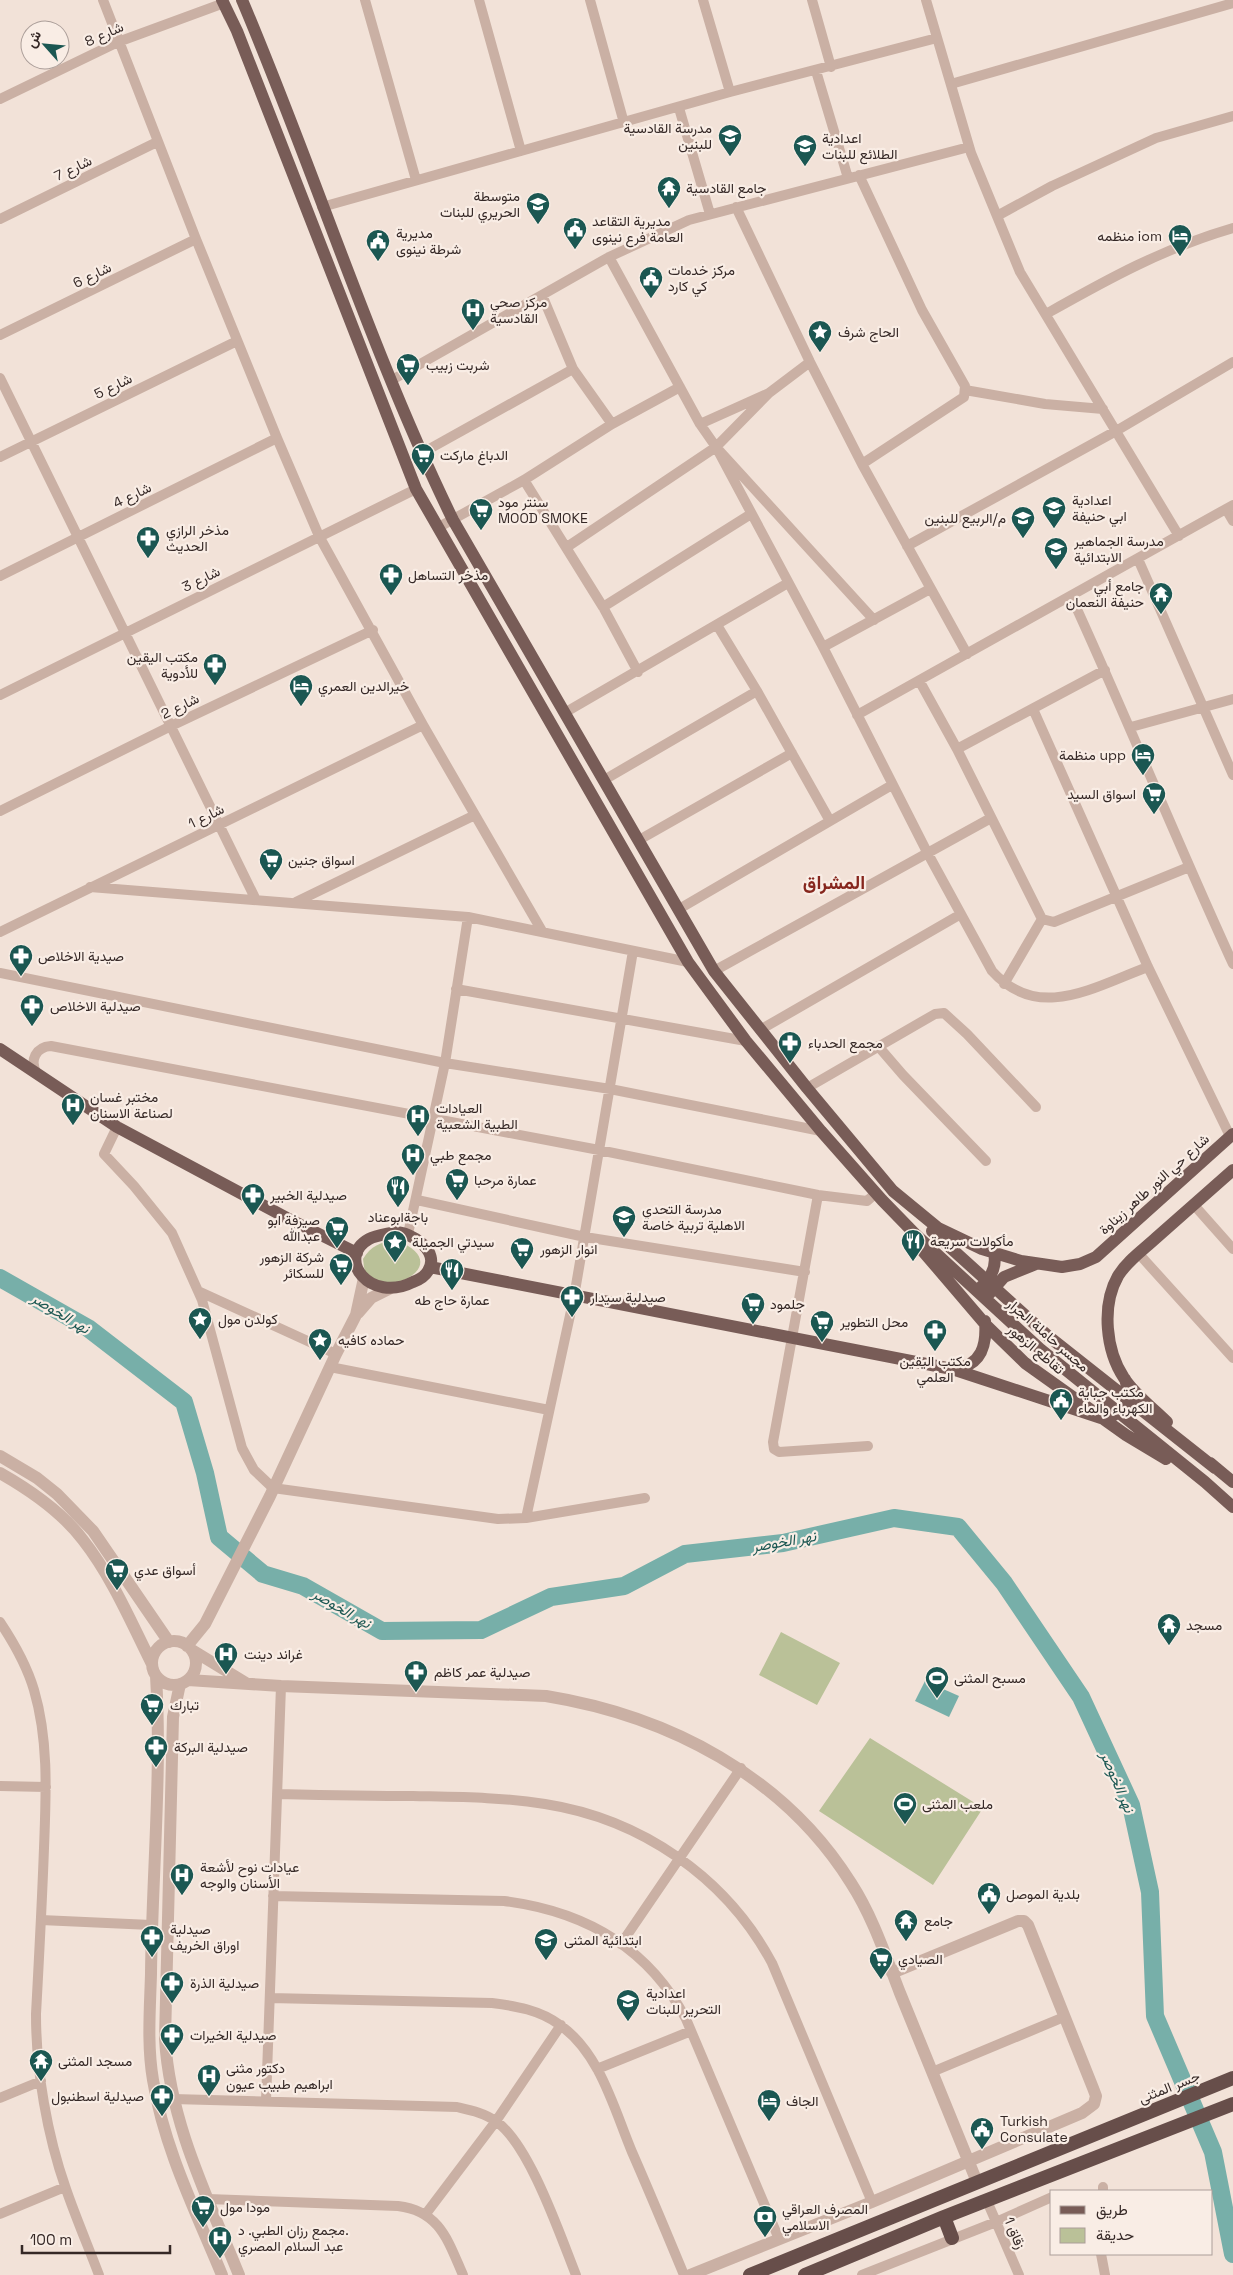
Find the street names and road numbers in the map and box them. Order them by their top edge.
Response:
street label: شارع 8 [82,18,127,52]
street label: شارع 7 [51,151,96,187]
street label: شارع 6 [70,258,115,294]
street label: شارع 5 [91,369,136,405]
street label: شارع 4 [110,478,155,514]
street label: شارع 3 [179,562,224,598]
street label: شارع 2 [158,689,203,725]
street label: شارع 1 [185,800,228,834]
street label: شارع حي النور طاهر زيناوة [1095,1130,1215,1241]
street label: مجسر حاملة الجرار [1002,1294,1093,1376]
street label: تقاطع الزهور [1002,1319,1068,1380]
street label: جسر المثنى [1136,2067,1202,2107]
street label: زقاق 1 [1000,2214,1030,2252]

